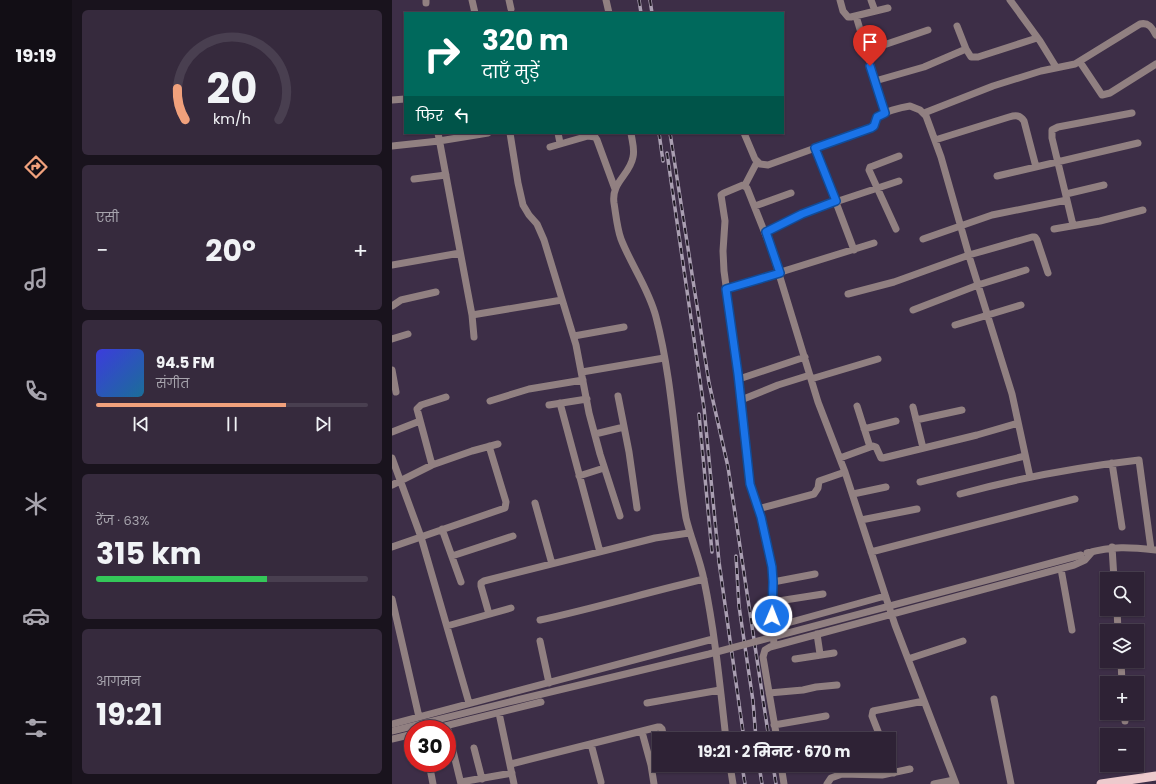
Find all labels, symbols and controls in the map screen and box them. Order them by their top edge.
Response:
text: 320 m [482,21,569,60]
pin [853,25,887,66]
icon: right [416,28,468,80]
icon: arrive [859,31,881,53]
text: 19:19 [16,43,56,68]
text: 20 [207,59,257,118]
text: दाएँ मुड़ें [482,59,539,84]
icon: left [451,104,473,126]
text: फिर [416,105,443,126]
text: km/h [213,109,251,129]
icon: directions [22,153,50,181]
text: एसी [96,208,119,227]
text: 20° [205,229,256,272]
text: − [96,235,108,266]
text: + [353,235,368,266]
icon: music [22,265,50,293]
text: 94.5 FM [156,352,215,373]
text: संगीत [156,374,189,393]
icon: phone [22,377,50,405]
icon: previous [130,413,152,435]
icon: pause [221,413,243,435]
icon: next [312,413,334,435]
icon: climate [22,490,50,518]
text: रेंज · 63% [96,511,149,530]
text: 315 km [96,532,202,575]
map controls [1100,572,1144,772]
button: search [1100,572,1144,616]
position arrow [751,595,793,637]
icon: car [22,602,50,630]
button: layers [1100,624,1144,668]
text: आगमन [96,672,141,691]
button: + [1100,676,1144,720]
text: 19:21 [96,693,163,736]
icon: filters [22,714,50,742]
speed limit sign: 30 [404,720,456,772]
button: − [1100,728,1144,772]
text: 19:21 · 2 मिनट · 670 m [698,741,850,762]

